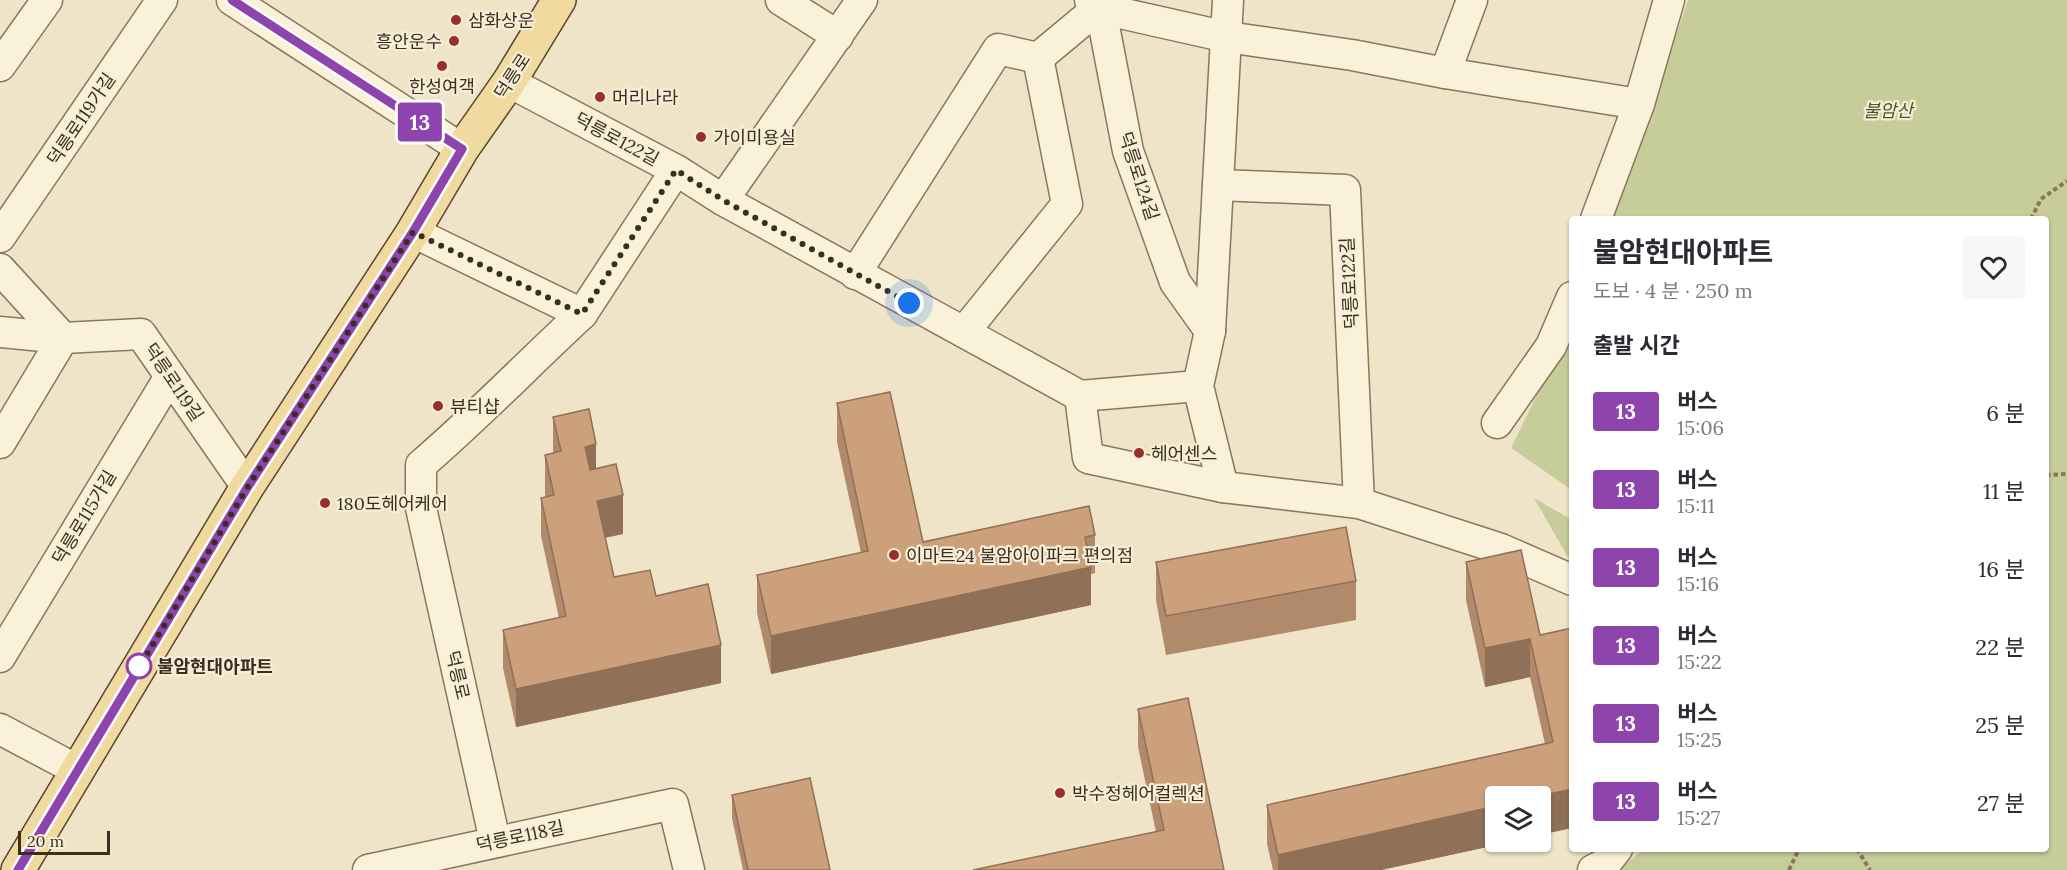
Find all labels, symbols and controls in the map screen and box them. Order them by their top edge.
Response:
place label: 삼화상운 [468,9,534,32]
marker: 삼화상운 [449,13,463,27]
place label: 흥안운수 [376,30,442,53]
marker: 흥안운수 [447,34,461,48]
street label: 덕릉로 [489,49,535,103]
marker: 한성여객 [435,59,449,73]
street label: 덕릉로119가길 [42,69,120,169]
place label: 한성여객 [409,75,475,98]
place label: 머리나라 [612,86,679,109]
marker: 머리나라 [593,90,607,104]
park label: 불암산 [1863,99,1915,122]
line badge: 13 [393,102,447,142]
street label: 덕릉로122길 [571,107,663,171]
text: 13 [410,109,430,136]
place label: 가이미용실 [713,126,796,149]
street label: 덕릉로124길 [1114,129,1164,223]
marker: 가이미용실 [694,130,708,144]
text: 불암현대아파트 [1593,234,1773,270]
street label: 덕릉로122길 [1335,236,1363,330]
button: heart [1962,236,2025,299]
text: 도보 · 4 분 · 250 m [1593,278,1753,303]
your location [894,288,924,318]
text: 출발 시간 [1593,331,1680,359]
street label: 덕릉로119길 [139,338,209,426]
text: 버스 [1677,387,1717,415]
place label: 뷰티샵 [450,395,500,418]
text: 13 [1616,398,1636,425]
marker: 뷰티샵 [431,399,445,413]
text: 6 분 [1986,399,2025,427]
text: 15:06 [1677,415,1724,440]
place label: 헤어센스 [1151,442,1217,465]
marker: 헤어센스 [1132,446,1146,460]
text: 버스 [1677,465,1717,493]
street label: 덕릉로115가길 [47,466,121,568]
text: 13 [1616,476,1636,503]
text: 11 분 [1983,477,2025,505]
place label: 180도헤어케어 [337,492,448,515]
text: 15:11 [1677,493,1715,518]
marker: 180도헤어케어 [318,496,332,510]
text: 버스 [1677,543,1717,571]
place label: 이마트24 불암아이파크 편의점 [906,544,1133,567]
marker: 이마트24 불암아이파크 편의점 [887,548,901,562]
text: 13 [1616,554,1636,581]
text: 16 분 [1978,555,2025,583]
text: 15:16 [1677,571,1719,596]
text: 버스 [1677,621,1717,649]
text: 13 [1616,632,1636,659]
text: 22 분 [1975,633,2025,661]
street label: 덕릉로 [441,648,475,702]
text: 15:22 [1677,649,1722,674]
marker: 불암현대아파트 [126,653,152,679]
place label: 불암현대아파트 [157,655,273,678]
text: 버스 [1677,699,1717,727]
text: 13 [1616,710,1636,737]
text: 25 분 [1975,711,2025,739]
text: 15:25 [1677,727,1722,752]
text: 버스 [1677,777,1717,805]
place label: 박수정헤어컬렉션 [1072,782,1204,805]
marker: 박수정헤어컬렉션 [1053,786,1067,800]
map controls [1485,786,1551,852]
button: layers [1485,786,1551,852]
text: 13 [1616,788,1636,815]
text: 27 분 [1977,789,2025,817]
text: 15:27 [1677,805,1720,830]
street label: 덕릉로118길 [474,815,566,857]
scale bar [18,828,110,856]
text: 20 m [27,831,64,851]

